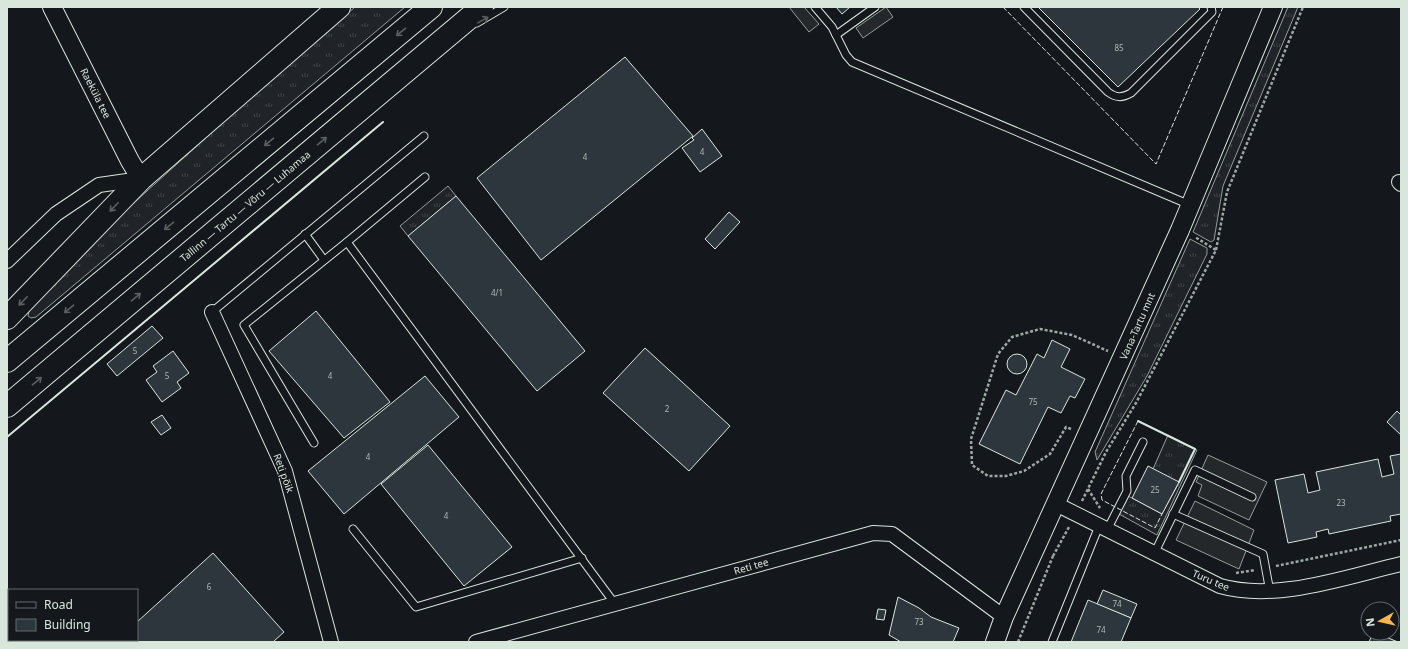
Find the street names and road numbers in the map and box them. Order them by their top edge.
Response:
street label: Raeküla tee [77,65,115,121]
street label: Tallinn — Tartu — Võru — Luhamaa [177,147,313,265]
street label: Vana-Tartu mnt [1116,290,1158,362]
street label: Reti põik [270,451,298,495]
street label: Reti tee [732,554,770,578]
street label: Turu tee [1190,566,1232,594]

